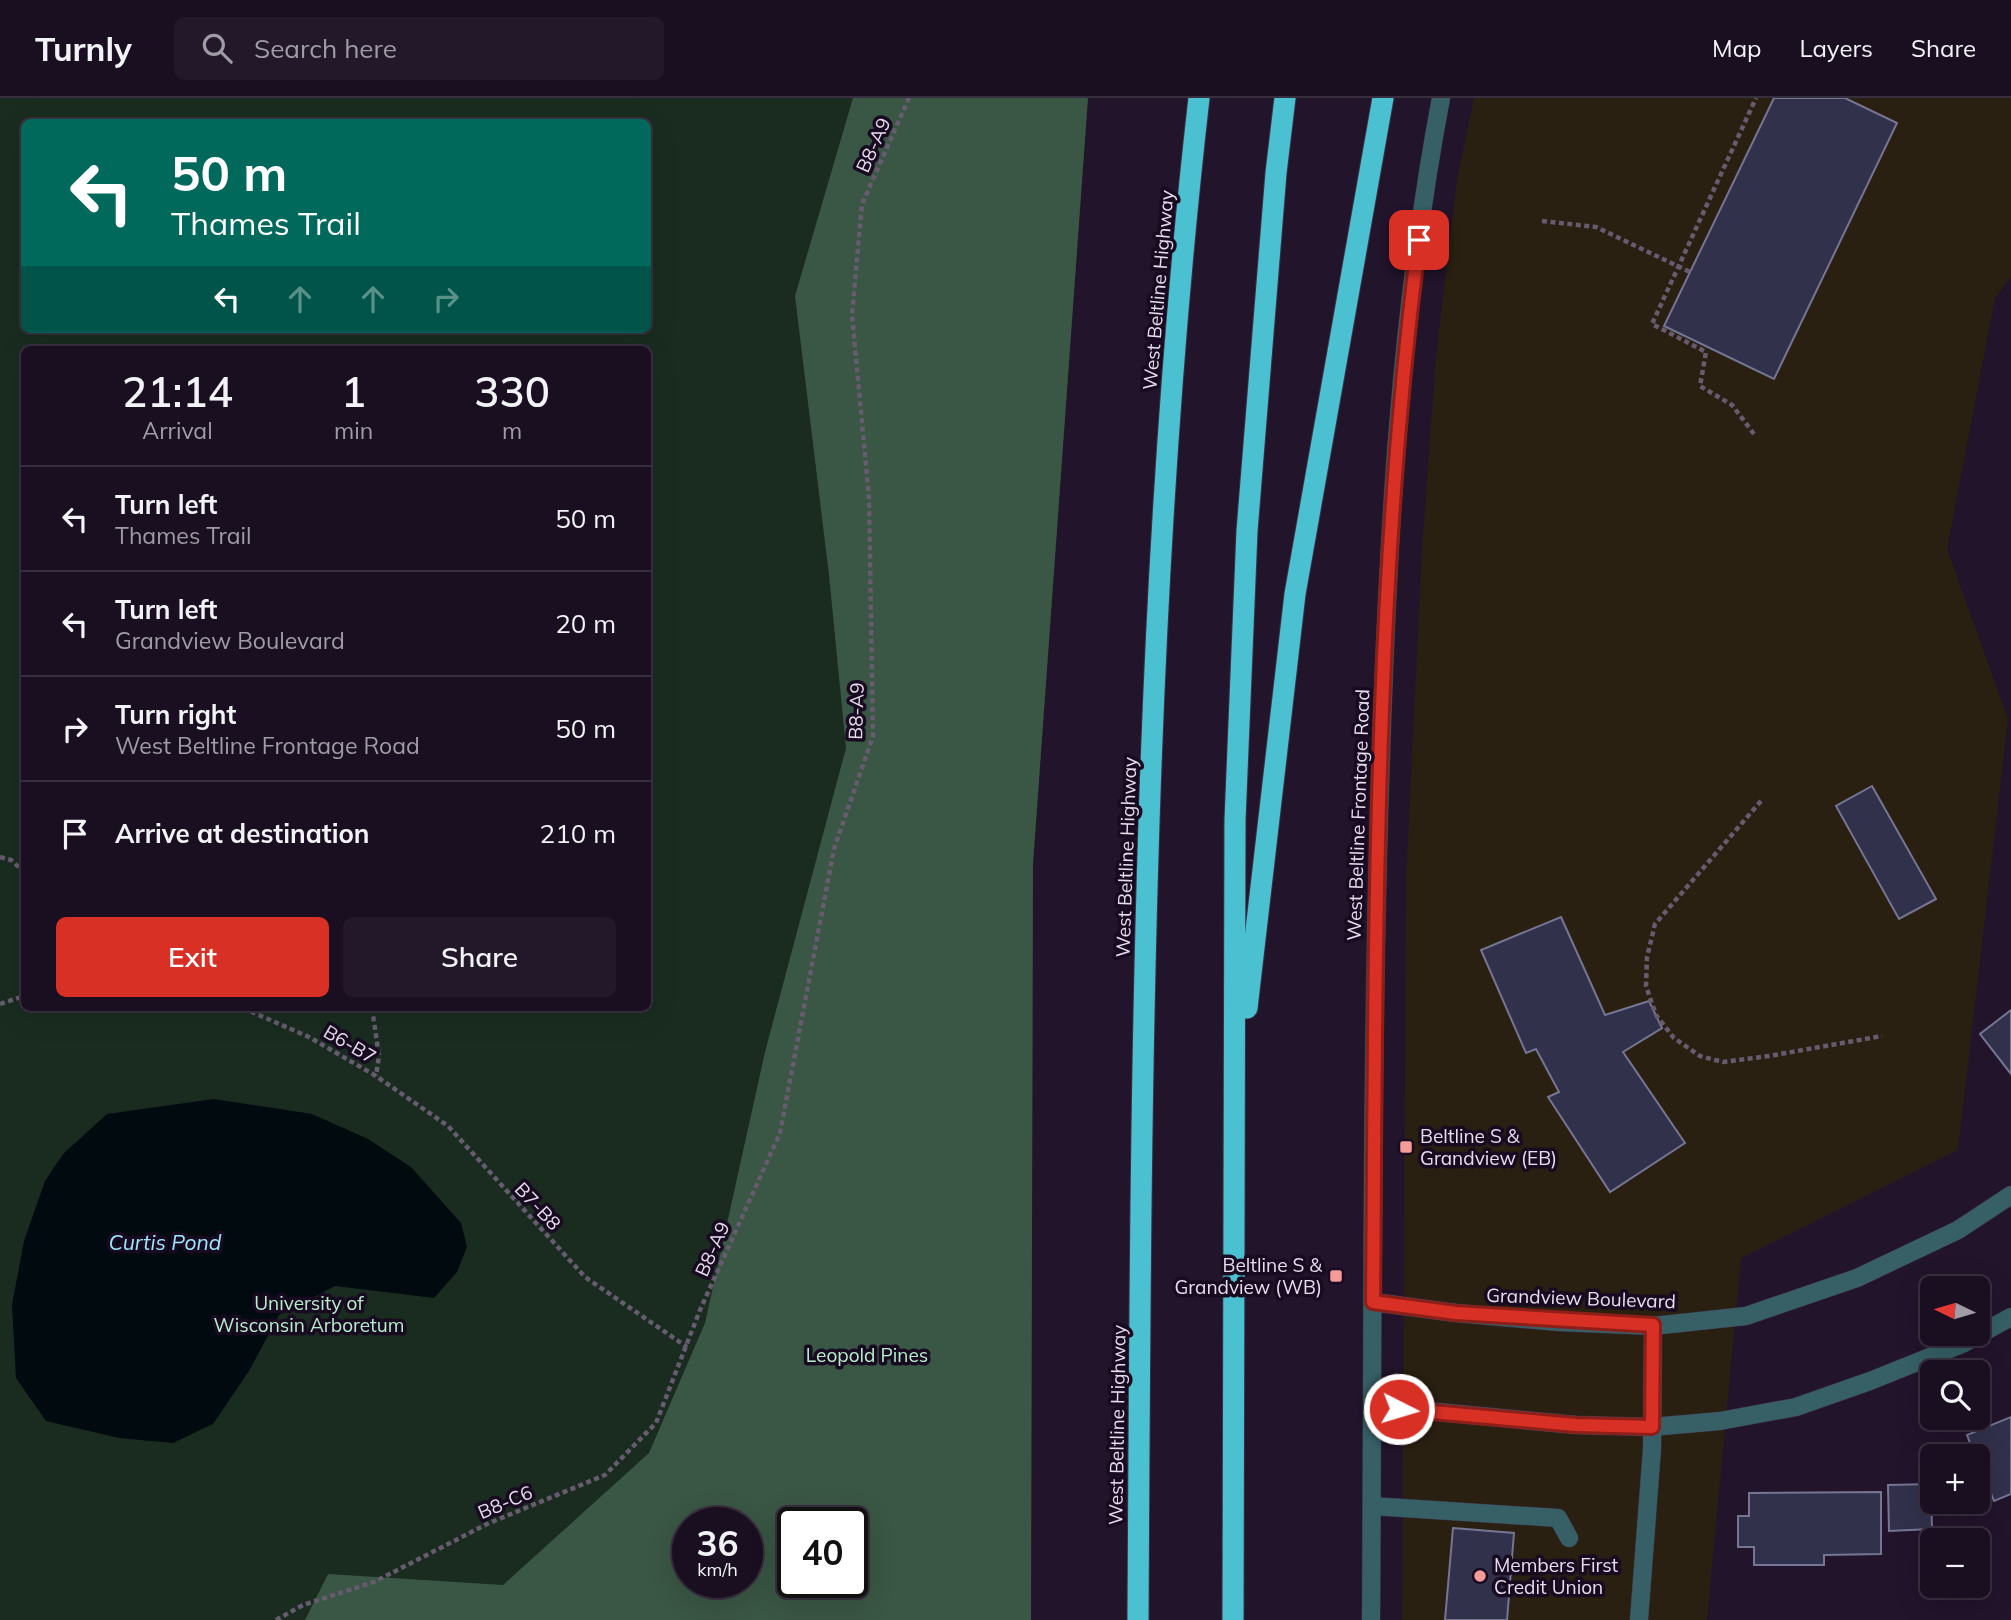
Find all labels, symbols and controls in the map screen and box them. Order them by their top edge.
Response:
search box [174,17,664,80]
text: Turnly [35,28,132,69]
icon: search [198,29,236,67]
text: Search here [254,32,397,65]
text: Map [1712,33,1761,63]
text: Layers [1799,33,1873,63]
text: Share [1911,33,1976,63]
street label: B8-A9 [850,114,896,176]
text: 50 m [171,142,287,203]
icon: left [56,147,147,238]
street label: West Beltline Highway [1137,189,1179,391]
text: Thames Trail [171,203,361,243]
pin [1389,210,1449,270]
icon: arrive [1400,221,1438,259]
icon: left [208,280,246,318]
icon: ahead [281,280,319,318]
icon: ahead [354,280,392,318]
icon: right [427,280,465,318]
text: 21:14 [122,365,233,418]
text: 1 [341,365,366,418]
text: 330 [474,365,550,418]
text: Arrival [142,416,213,445]
text: min [334,416,373,445]
text: m [502,416,522,445]
text: Turn left [115,488,217,521]
icon: left [56,500,94,538]
text: 50 m [555,502,616,535]
text: Thames Trail [115,521,251,550]
text: Turn left [115,593,217,626]
icon: left [56,605,94,643]
text: 20 m [555,607,616,640]
text: Grandview Boulevard [115,626,345,655]
street label: B8-A9 [843,682,869,740]
street label: West Beltline Frontage Road [1342,689,1374,941]
text: Turn right [115,698,236,731]
icon: right [56,710,94,748]
text: 50 m [555,712,616,745]
text: West Beltline Frontage Road [115,731,420,760]
street label: West Beltline Highway [1111,756,1141,958]
icon: arrive [56,815,94,853]
text: Arrive at destination [115,817,370,850]
text: 210 m [540,817,616,850]
button: Exit [56,917,329,997]
button: Share [343,917,616,997]
street label: B6-B7 [319,1019,381,1069]
place label: Beltline S & Grandview (EB) [1420,1124,1557,1170]
marker: Beltline S & Grandview (EB) [1398,1139,1414,1155]
street label: B7-B8 [510,1177,566,1235]
street label: B8-A9 [689,1218,735,1280]
water label: Curtis Pond [109,1229,222,1255]
place label: Beltline S & Grandview (WB) [1174,1253,1323,1299]
marker: Beltline S & Grandview (WB) [1328,1268,1344,1284]
north arrow [1920,1276,1990,1346]
map controls [1920,1276,1990,1598]
street label: Grandview Boulevard [1486,1283,1676,1313]
park label: University of Wisconsin Arboretum [214,1291,404,1337]
street label: West Beltline Highway [1103,1325,1131,1525]
park label: Leopold Pines [806,1343,928,1367]
button: search [1920,1360,1990,1430]
position arrow [1362,1372,1436,1446]
button: + [1920,1444,1990,1514]
street label: B8-C6 [474,1480,536,1524]
speed limit sign: 40 [777,1507,868,1598]
text: 36 [696,1521,739,1565]
button: − [1920,1528,1990,1598]
place label: Members First Credit Union [1494,1553,1619,1599]
text: km/h [697,1558,738,1581]
marker: Members First Credit Union [1472,1568,1488,1584]

